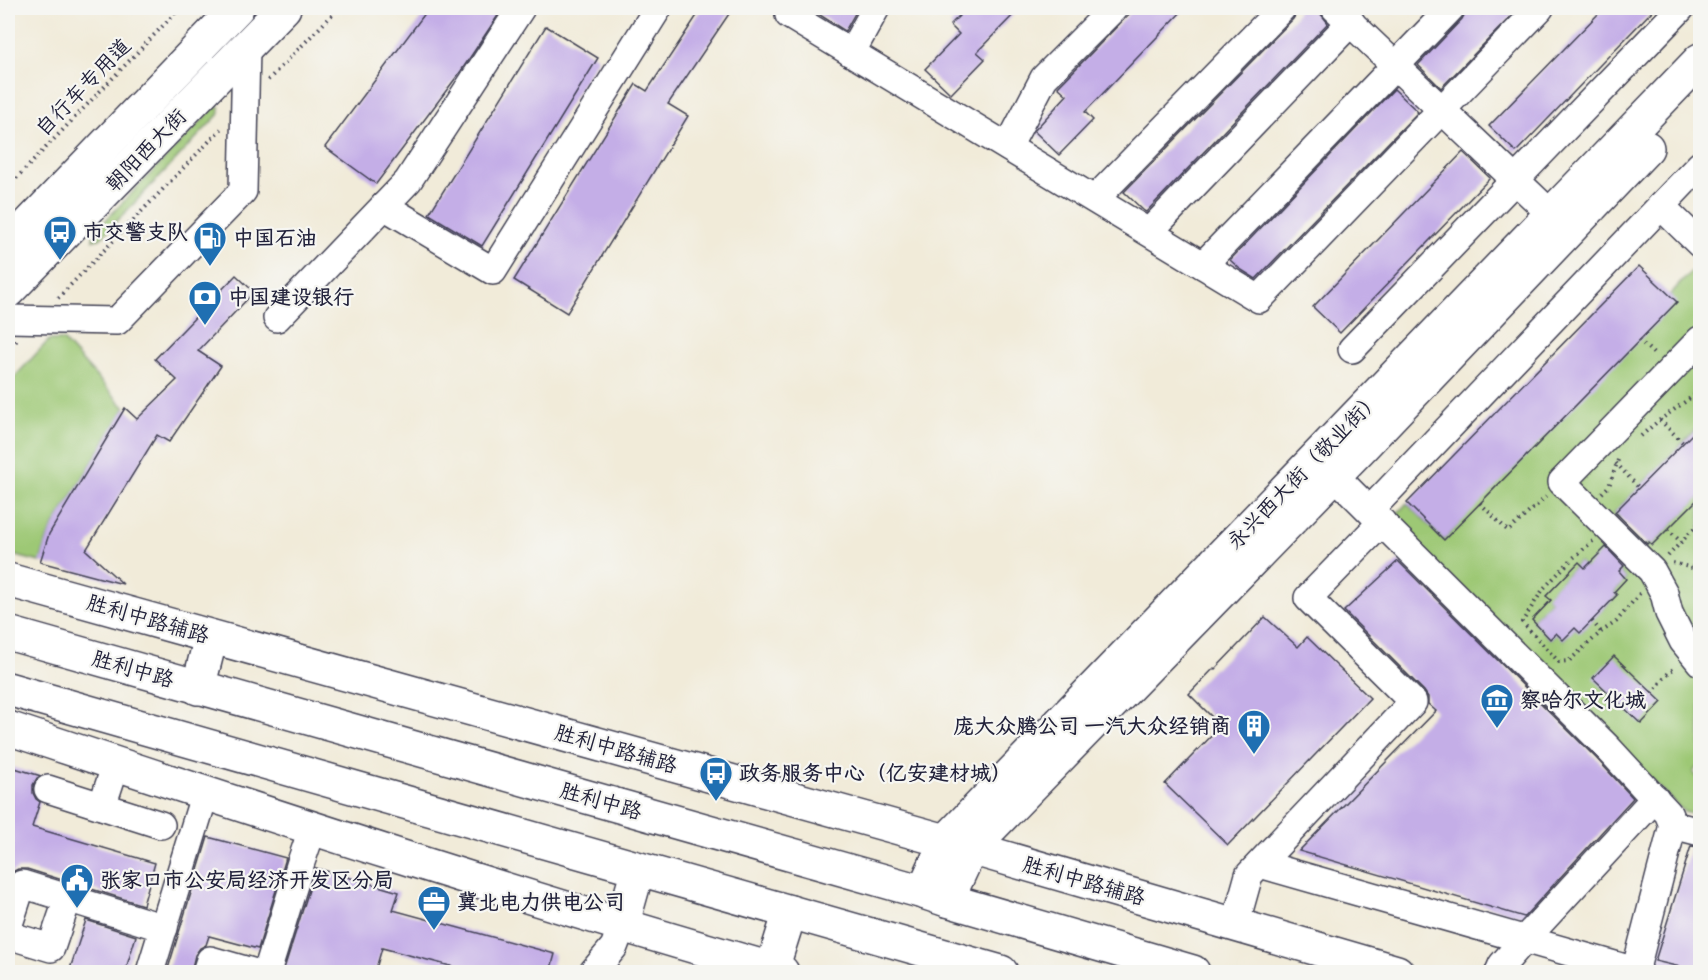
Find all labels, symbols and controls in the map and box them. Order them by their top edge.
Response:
street label: 自行车专用道 [30,33,135,141]
street label: 朝阳西大街 [100,103,191,196]
bus stop icon: 市交警支队 [42,214,78,261]
place label: 市交警支队 [83,219,188,244]
fuel station icon: 中国石油 [192,220,228,267]
place label: 中国石油 [233,225,317,250]
bank icon: 中国建设银行 [187,279,223,326]
place label: 中国建设银行 [228,284,354,309]
street label: 永兴西大街（敬业街） [1222,385,1386,554]
street label: 胜利中路辅路 [84,589,212,648]
street label: 胜利中路 [89,645,177,692]
museum icon: 察哈尔文化城 [1479,682,1515,729]
place label: 察哈尔文化城 [1520,687,1646,712]
building icon: 庞大众腾公司 一汽大众经销商 [1236,708,1272,755]
place label: 庞大众腾公司 一汽大众经销商 [953,713,1231,738]
street label: 胜利中路辅路 [552,719,680,778]
bus stop icon: 政务服务中心（亿安建材城） [698,755,734,802]
place label: 政务服务中心（亿安建材城） [739,760,1012,785]
street label: 胜利中路 [557,777,645,824]
street label: 胜利中路辅路 [1020,851,1148,910]
public building icon: 张家口市公安局经济开发区分局 [59,862,95,909]
place label: 张家口市公安局经济开发区分局 [100,867,394,892]
office icon: 冀北电力供电公司 [416,884,452,931]
place label: 冀北电力供电公司 [457,889,625,914]

